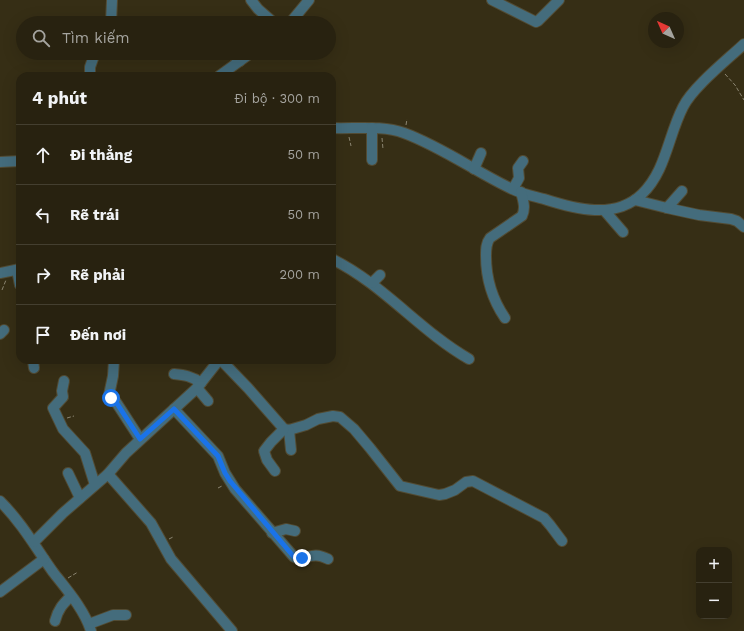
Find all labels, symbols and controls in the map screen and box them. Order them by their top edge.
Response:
north arrow [648,12,684,48]
search box [16,16,336,60]
icon: search [30,27,52,49]
text: Tìm kiếm [62,29,130,47]
text: 4 phút [32,88,87,108]
text: Đi bộ · 300 m [234,91,320,106]
icon: ahead [32,144,54,166]
text: Đi thẳng [70,146,132,164]
text: 50 m [288,147,320,162]
icon: left [32,204,54,226]
text: Rẽ trái [70,206,119,224]
text: 50 m [288,207,320,222]
icon: right [32,264,54,286]
text: Rẽ phải [70,266,125,284]
text: 200 m [279,267,320,282]
icon: arrive [32,324,54,346]
text: Đến nơi [70,326,126,344]
route start [102,389,120,407]
map controls [696,547,732,619]
button: + [696,547,732,583]
route end [293,549,311,567]
button: − [696,583,732,619]

